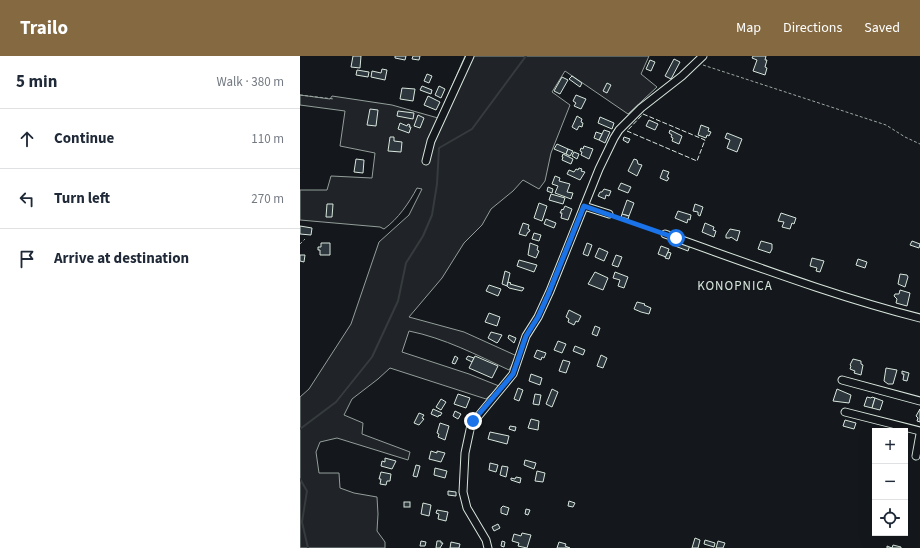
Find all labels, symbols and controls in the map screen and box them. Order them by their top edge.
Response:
text: Trailo [20,15,68,42]
text: Map [736,18,761,38]
text: Directions [783,18,842,38]
text: Saved [864,18,900,38]
text: 5 min [16,70,57,94]
text: Walk · 380 m [216,73,284,91]
icon: ahead [16,128,38,150]
text: Continue [54,128,114,149]
text: 110 m [251,130,284,148]
icon: left [16,188,38,210]
text: Turn left [54,188,110,209]
text: 270 m [251,190,284,208]
route start [667,229,685,247]
icon: arrive [16,248,38,270]
text: Arrive at destination [54,248,189,269]
district label: KONOPNICA [697,277,773,295]
route end [464,412,482,430]
map controls [872,428,908,536]
button: + [872,428,908,464]
button: − [872,464,908,500]
button: locate [872,500,908,536]

